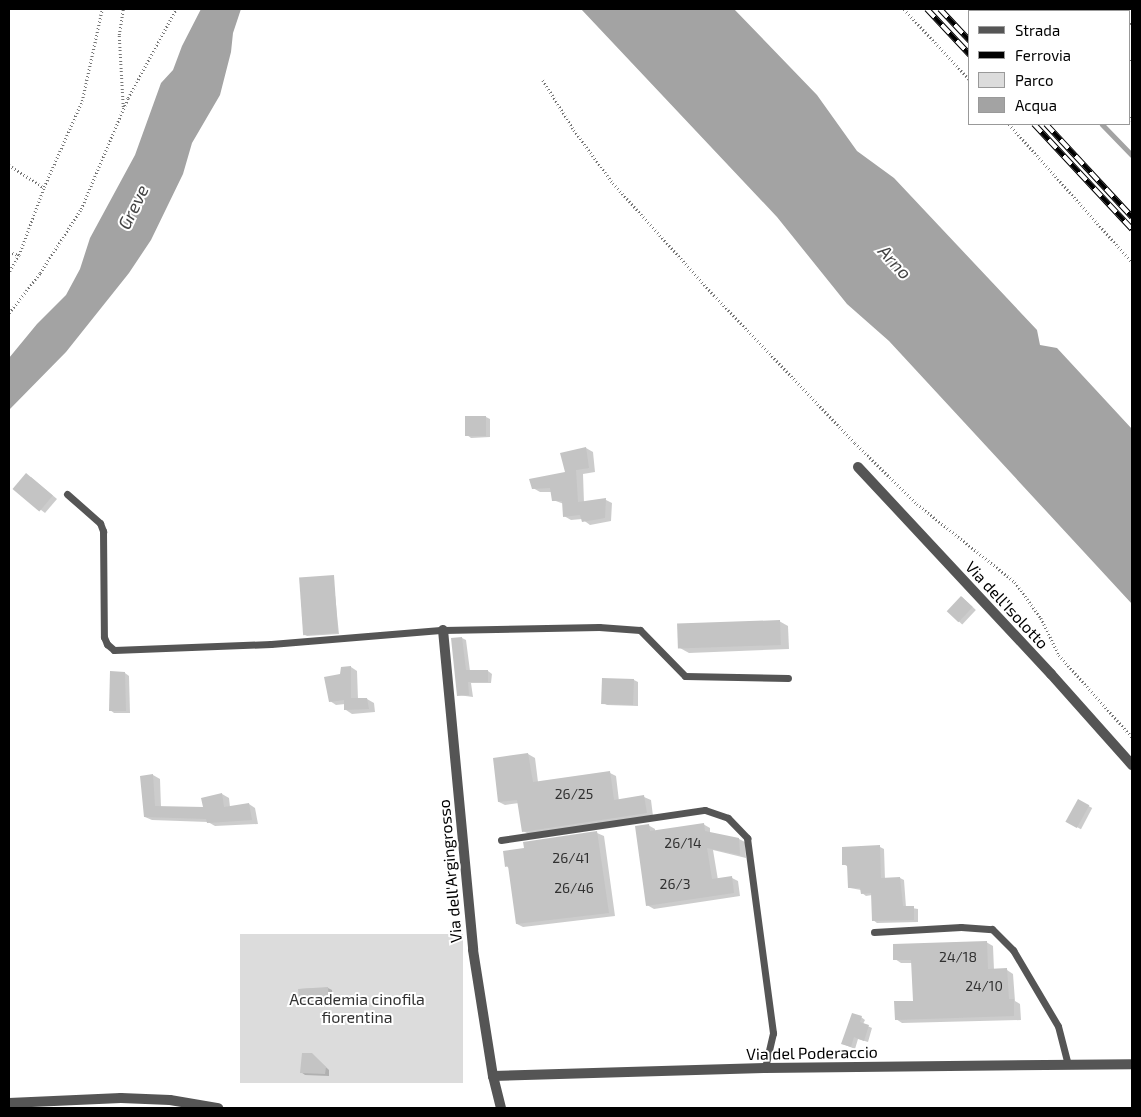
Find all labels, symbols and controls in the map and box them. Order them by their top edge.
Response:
legend [968,10,1131,125]
text: Strada [1015,21,1060,39]
text: Ferrovia [1015,46,1071,64]
text: Parco [1015,71,1054,89]
text: Acqua [1015,96,1057,114]
water label: Greve [113,181,153,233]
water label: Arno [874,240,916,284]
street label: Via dell'Isolotto [961,557,1053,653]
house number: 26/25 [555,786,593,802]
street label: Via dell'Argingrosso [434,799,466,943]
house number: 26/14 [664,835,702,851]
house number: 26/41 [552,850,590,866]
house number: 26/3 [660,876,690,892]
house number: 26/46 [554,880,594,896]
house number: 24/18 [939,949,977,965]
house number: 24/10 [965,978,1003,994]
park label: Accademia cinofila fiorentina [289,989,425,1027]
street label: Via del Poderaccio [746,1042,878,1064]

